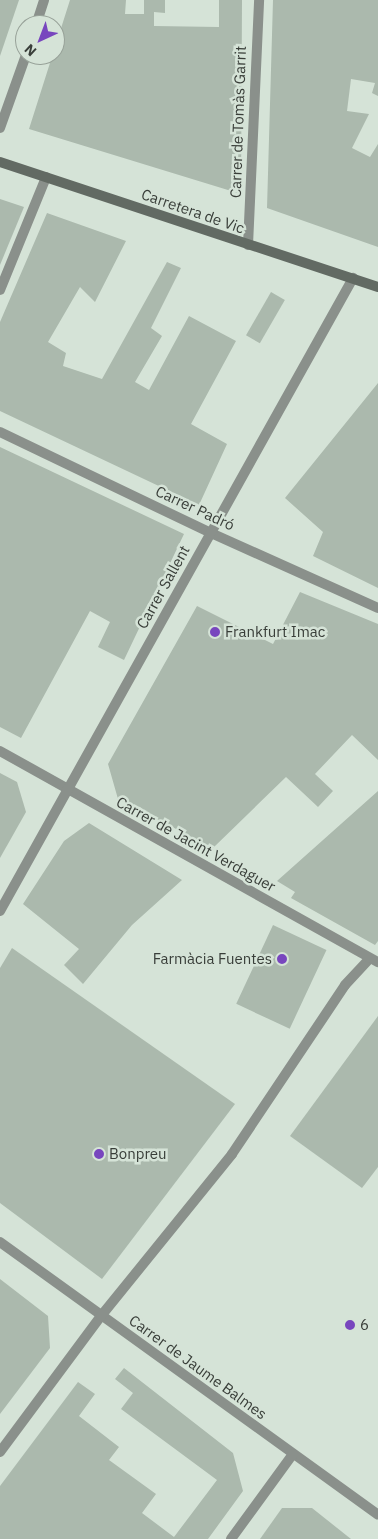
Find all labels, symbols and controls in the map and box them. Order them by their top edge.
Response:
north arrow [15,15,65,65]
text: N [21,40,40,60]
street label: Carrer de Tomàs Garrit [226,46,250,198]
street label: Carretera de Vic [139,185,247,237]
street label: Carrer Padró [153,482,237,534]
street label: Carrer Sallent [133,542,193,632]
place label: Frankfurt Imac [225,623,325,641]
marker: Frankfurt Imac [209,626,221,638]
street label: Carrer de Jacint Verdaguer [113,793,279,895]
place label: Farmàcia Fuentes [153,950,272,968]
marker: Farmàcia Fuentes [276,953,288,965]
place label: Bonpreu [109,1145,167,1163]
marker: Bonpreu [93,1148,105,1160]
street label: Carrer de Jaume Balmes [126,1311,270,1423]
place label: 6 [360,1316,369,1334]
marker: 6 [344,1319,356,1331]

